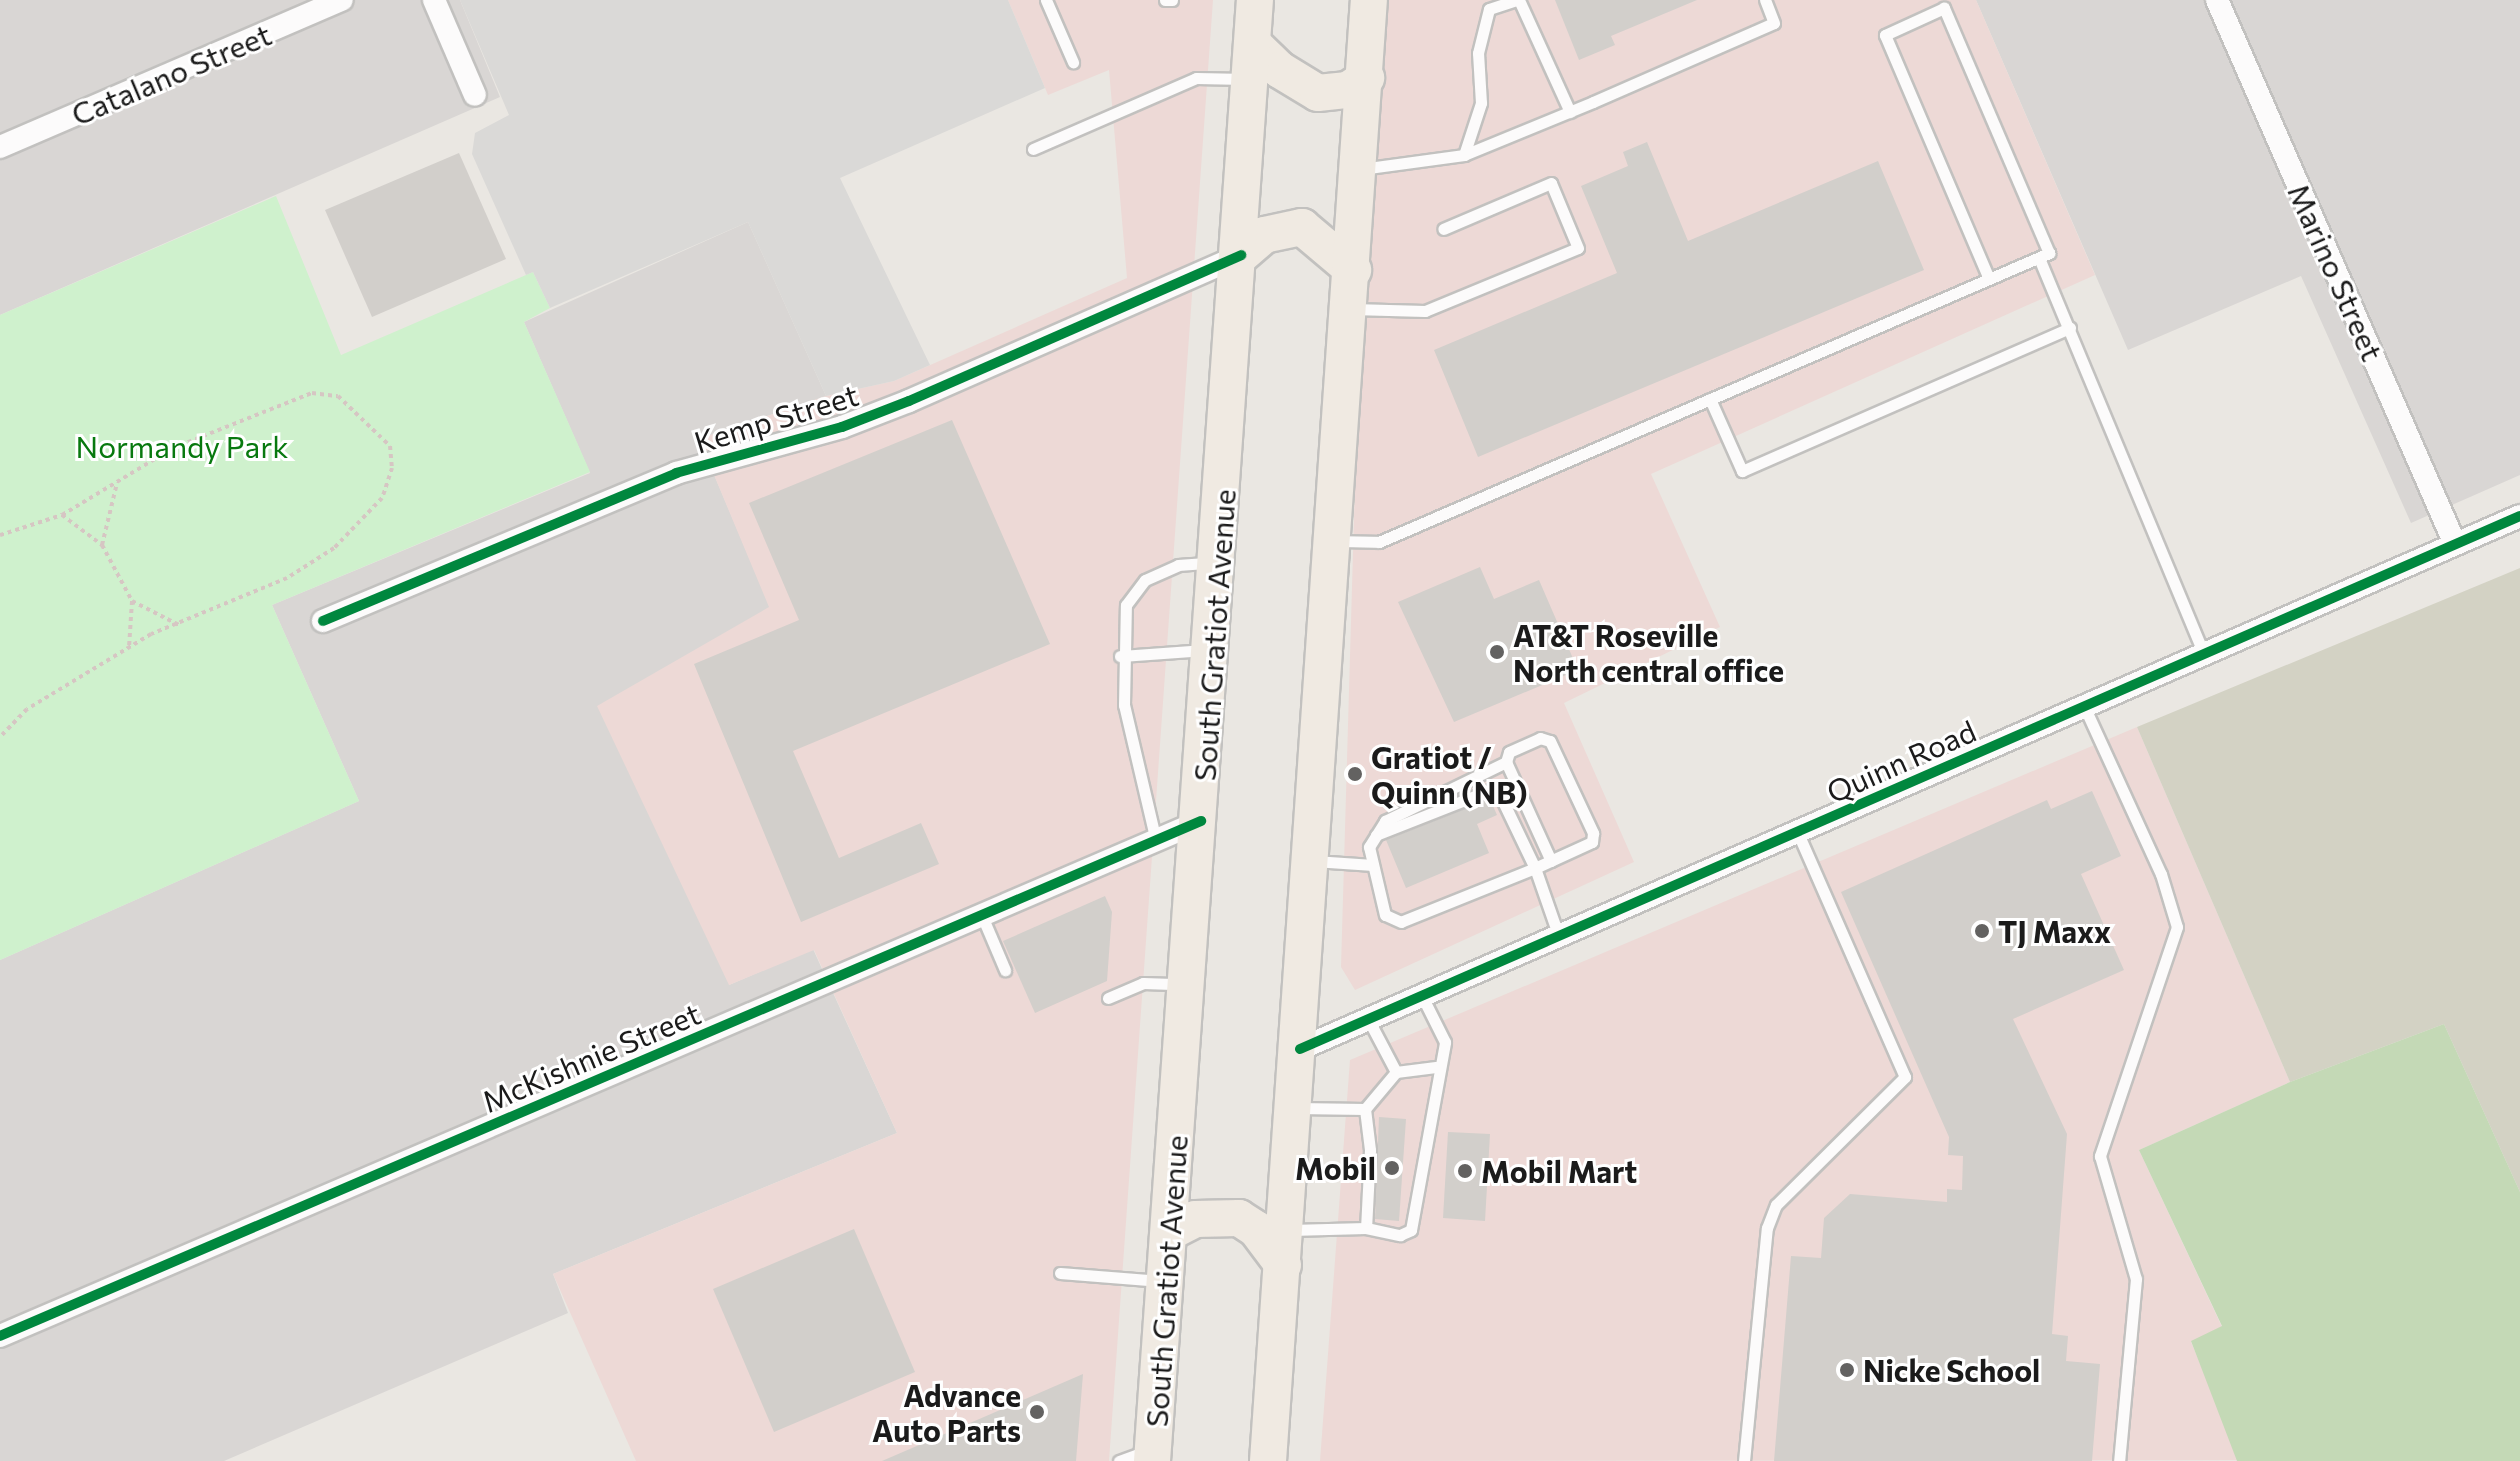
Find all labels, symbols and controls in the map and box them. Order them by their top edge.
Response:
street label: Catalano Street [66,16,276,132]
street label: Marino Street [2281,178,2391,366]
street label: Kemp Street [690,376,862,460]
park label: Normandy Park [76,428,288,464]
street label: South Gratiot Avenue [1186,488,1242,782]
place label: AT&T Roseville North central office [1513,617,1784,688]
marker: AT&T Roseville North central office [1488,643,1506,661]
street label: Quinn Road [1821,712,1981,810]
place label: Gratiot / Quinn (NB) [1371,739,1528,810]
marker: Gratiot / Quinn (NB) [1346,765,1364,783]
place label: TJ Maxx [1998,913,2111,949]
marker: TJ Maxx [1973,922,1991,940]
street label: McKishnie Street [477,995,705,1119]
street label: South Gratiot Avenue [1138,1134,1194,1428]
place label: Mobil [1295,1150,1376,1186]
place label: Mobil Mart [1481,1153,1637,1189]
marker: Mobil [1383,1159,1401,1177]
marker: Mobil Mart [1456,1162,1474,1180]
place label: Nicke School [1863,1352,2040,1388]
marker: Nicke School [1838,1361,1856,1379]
place label: Advance Auto Parts [872,1377,1021,1448]
marker: Advance Auto Parts [1028,1403,1046,1421]

